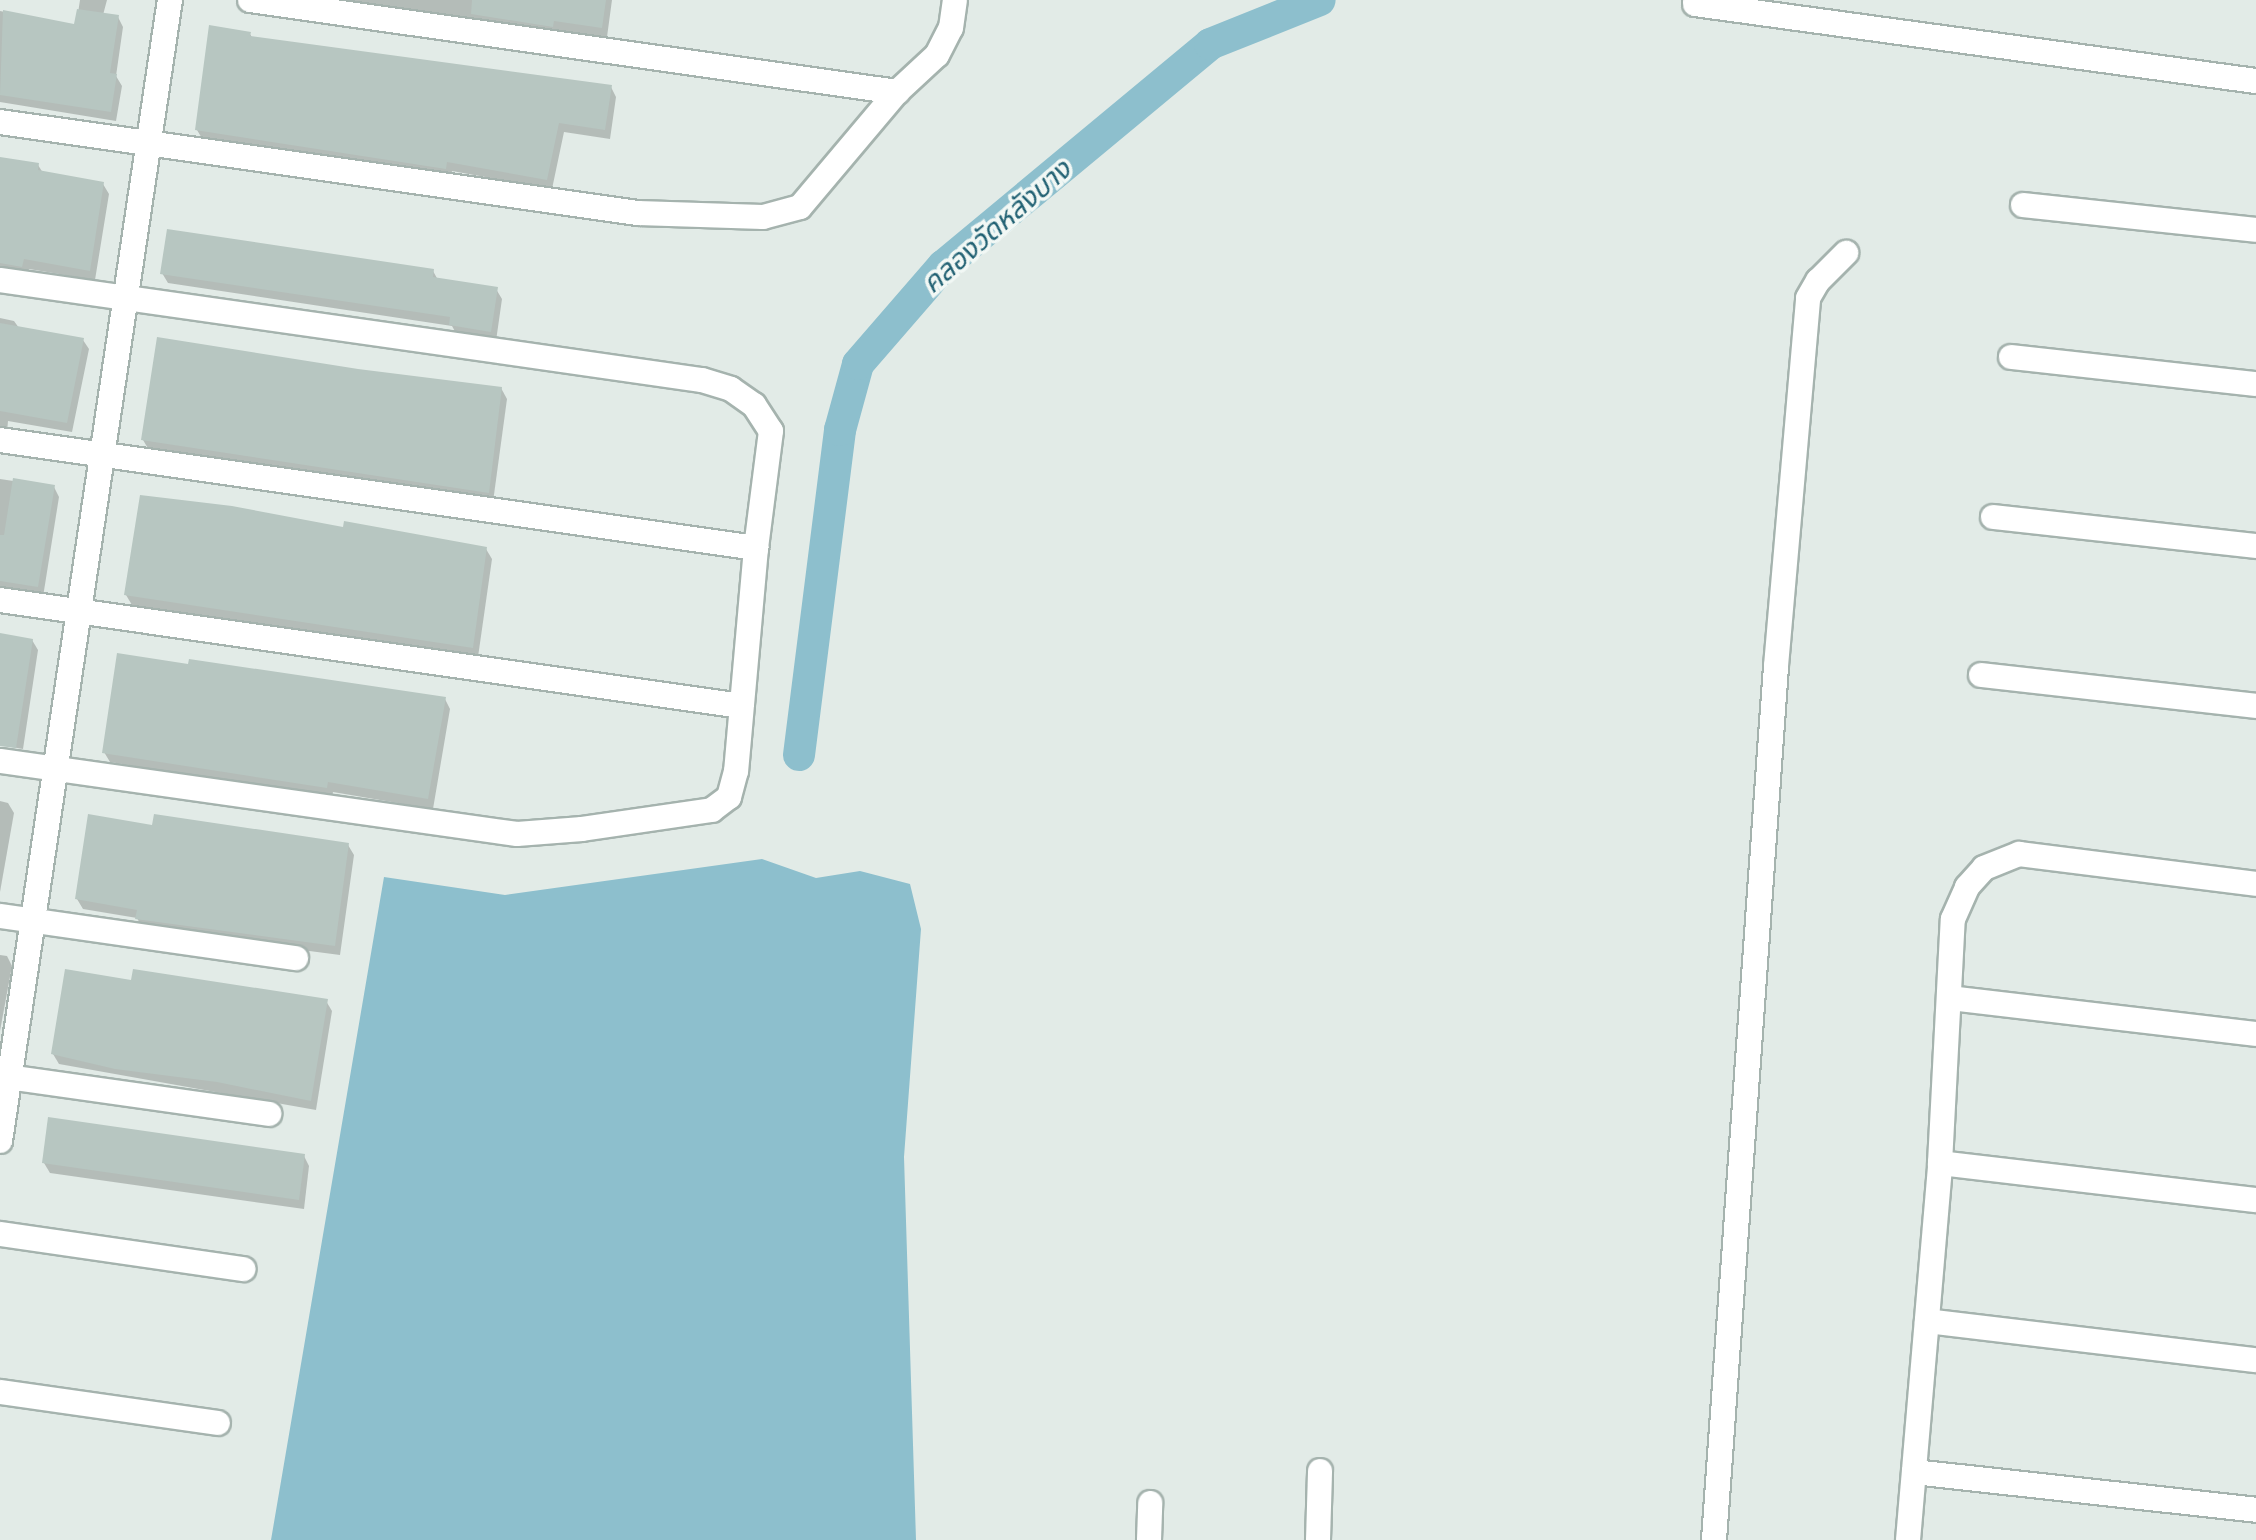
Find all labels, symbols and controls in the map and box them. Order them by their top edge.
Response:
water label: คลองวัดหลังบาง [915,152,1077,300]

